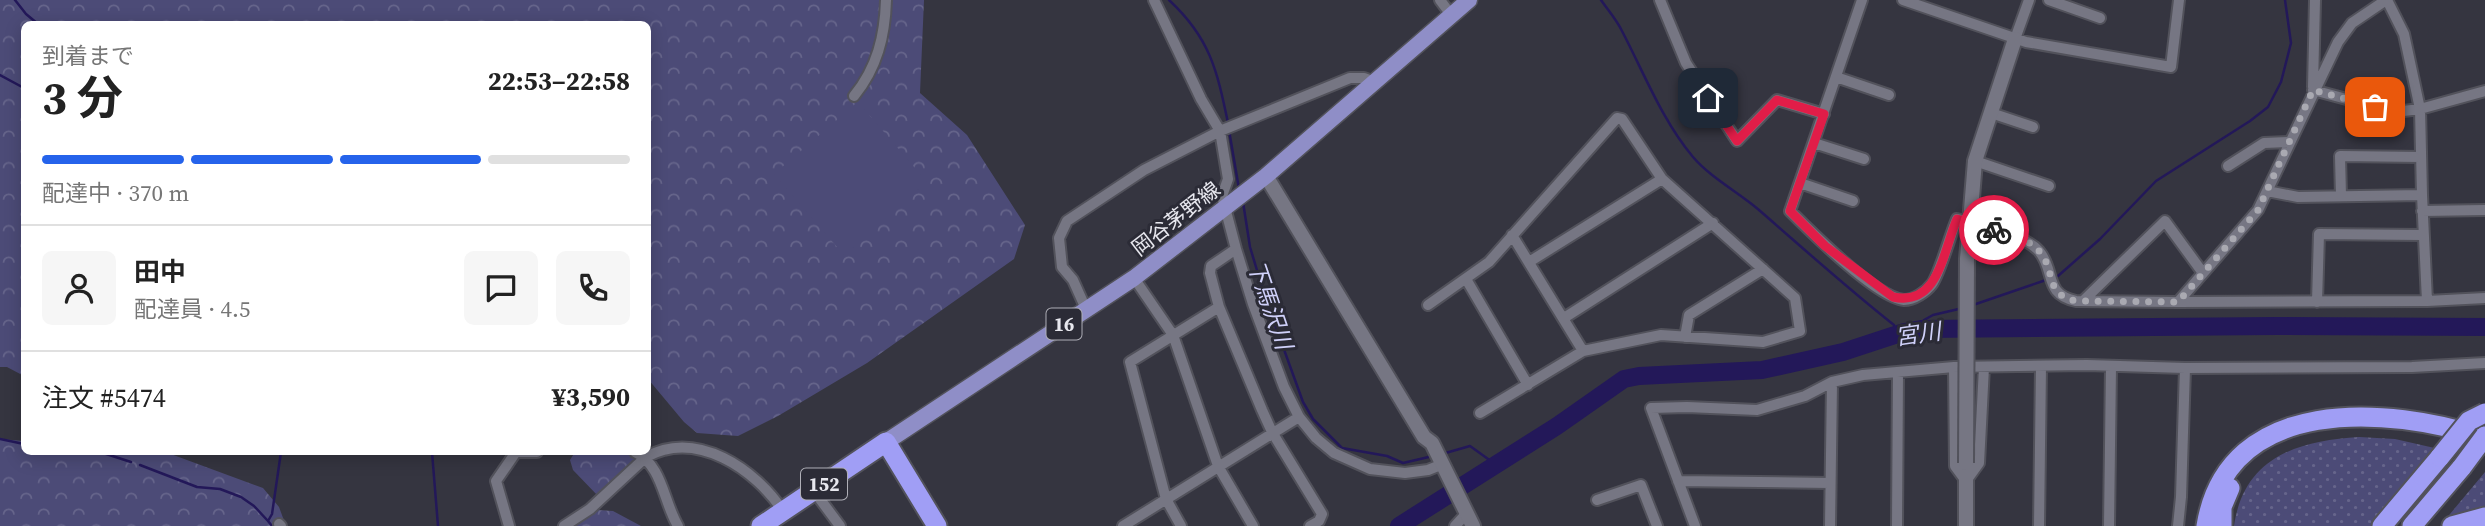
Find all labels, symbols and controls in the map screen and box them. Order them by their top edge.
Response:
text: 到着まで [42,40,134,72]
text: 22:53–22:58 [488,63,630,99]
text: 3 分 [42,66,123,129]
pin [1678,68,1738,128]
pin [2345,77,2405,137]
icon: home [1689,79,1727,117]
icon: bag [2356,88,2394,126]
street label: 岡谷茅野線 [1125,175,1226,262]
text: 配達中 · 370 m [42,177,189,209]
courier [1959,195,2029,265]
icon: bike [1975,211,2013,249]
button: person [42,251,116,325]
button: chat [464,251,538,325]
button: phone [556,251,630,325]
text: 田中 [134,254,186,290]
water label: 下馬沢川 [1240,256,1301,357]
text: 配達員 · 4.5 [134,293,251,325]
road number: 16 [1046,308,1082,340]
water label: 宮川 [1893,315,1946,353]
text: ¥3,590 [552,379,630,415]
text: 注文 #5474 [42,380,166,416]
road number: 152 [801,468,847,499]

